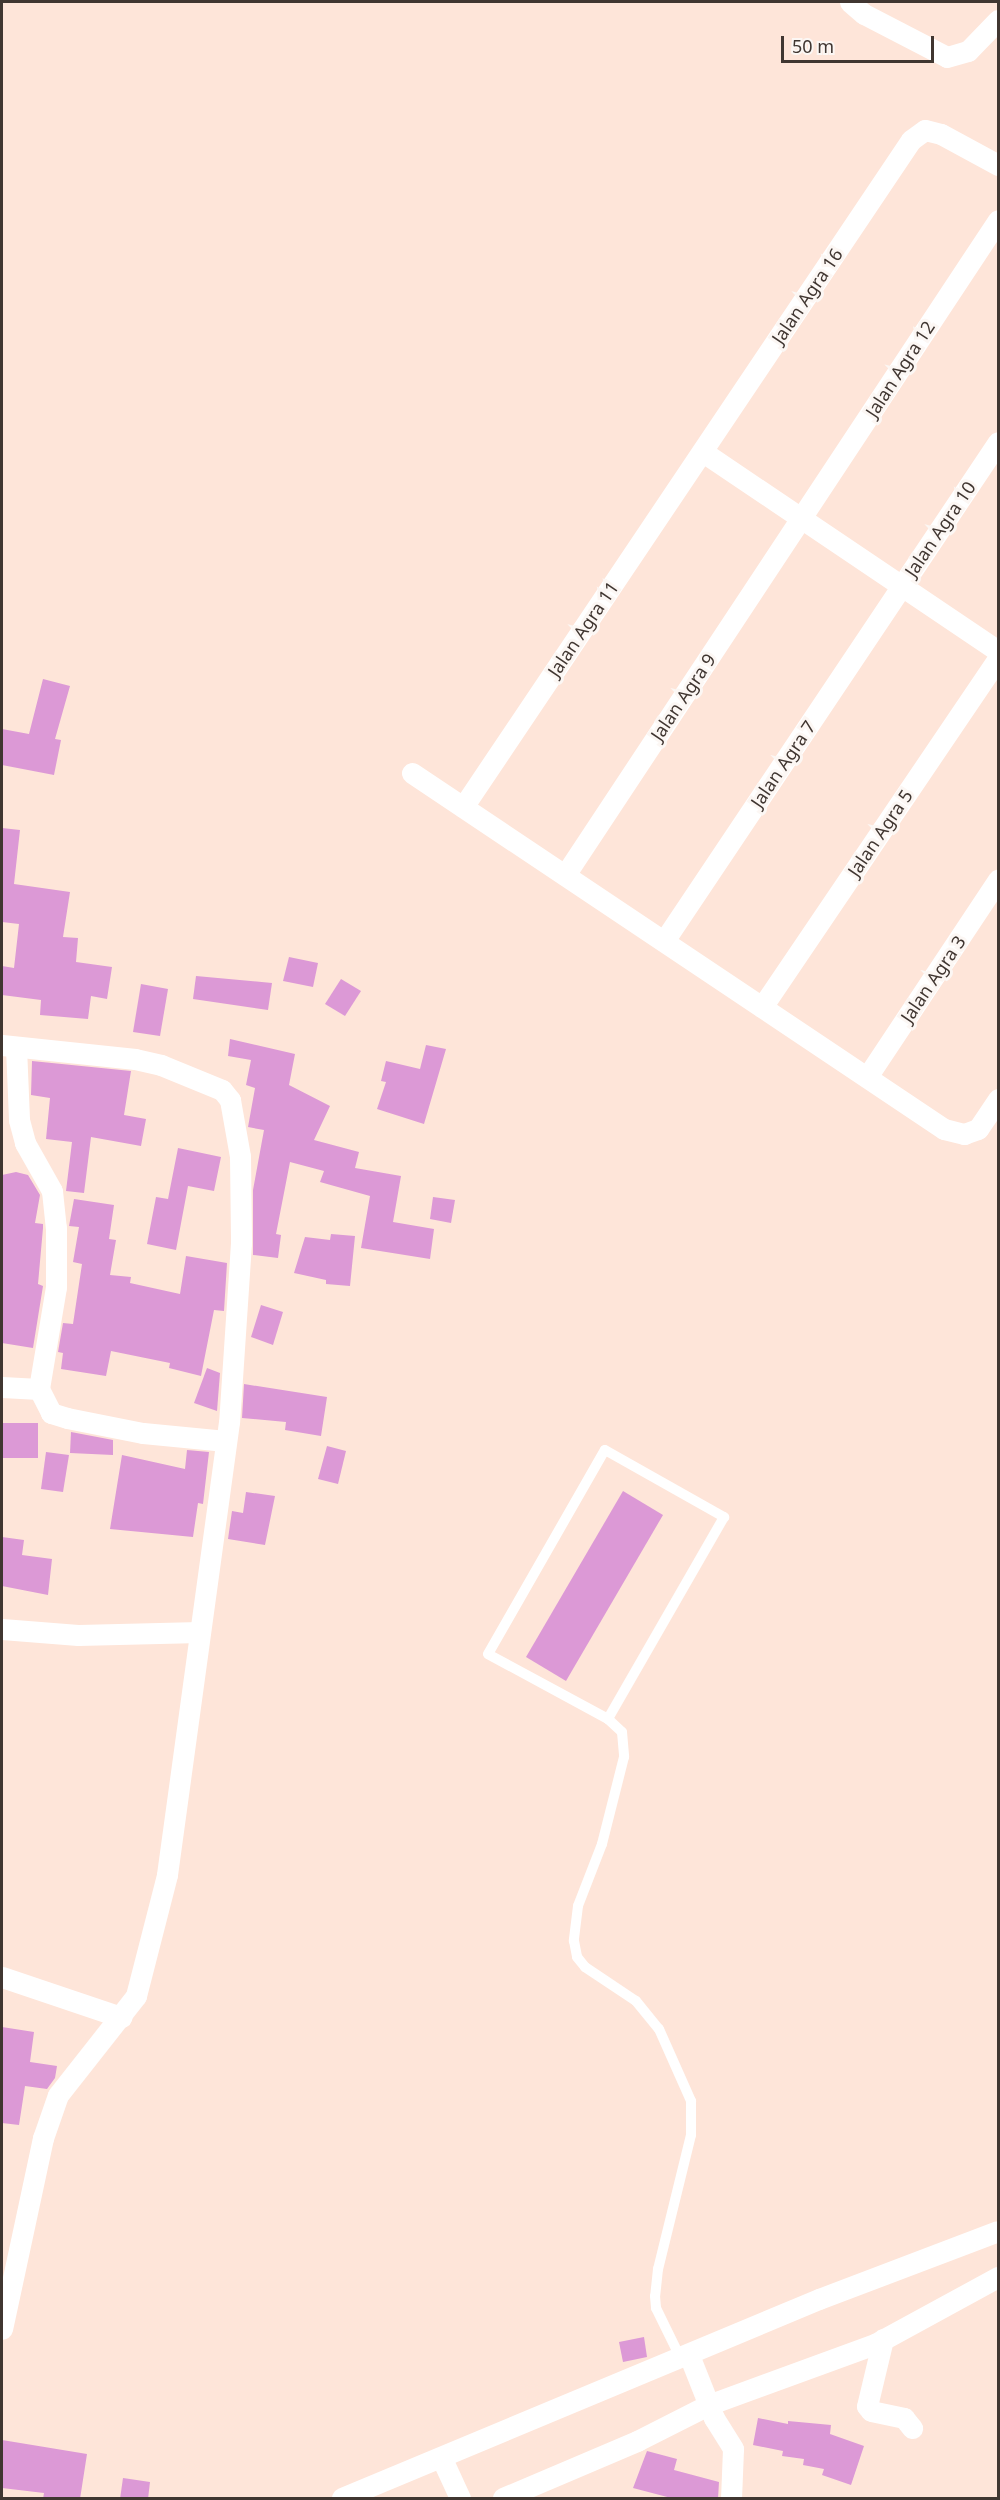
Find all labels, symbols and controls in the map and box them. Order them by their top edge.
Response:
scale bar [784,24,937,62]
text: 50 m [792,34,834,58]
street label: Jalan Agra 16 [767,244,847,348]
street label: Jalan Agra 12 [861,317,939,421]
street label: Jalan Agra 10 [900,477,980,581]
street label: Jalan Agra 11 [543,577,623,681]
street label: Jalan Agra 9 [646,649,720,745]
street label: Jalan Agra 7 [746,716,820,812]
street label: Jalan Agra 5 [843,785,917,881]
street label: Jalan Agra 3 [896,931,970,1027]

